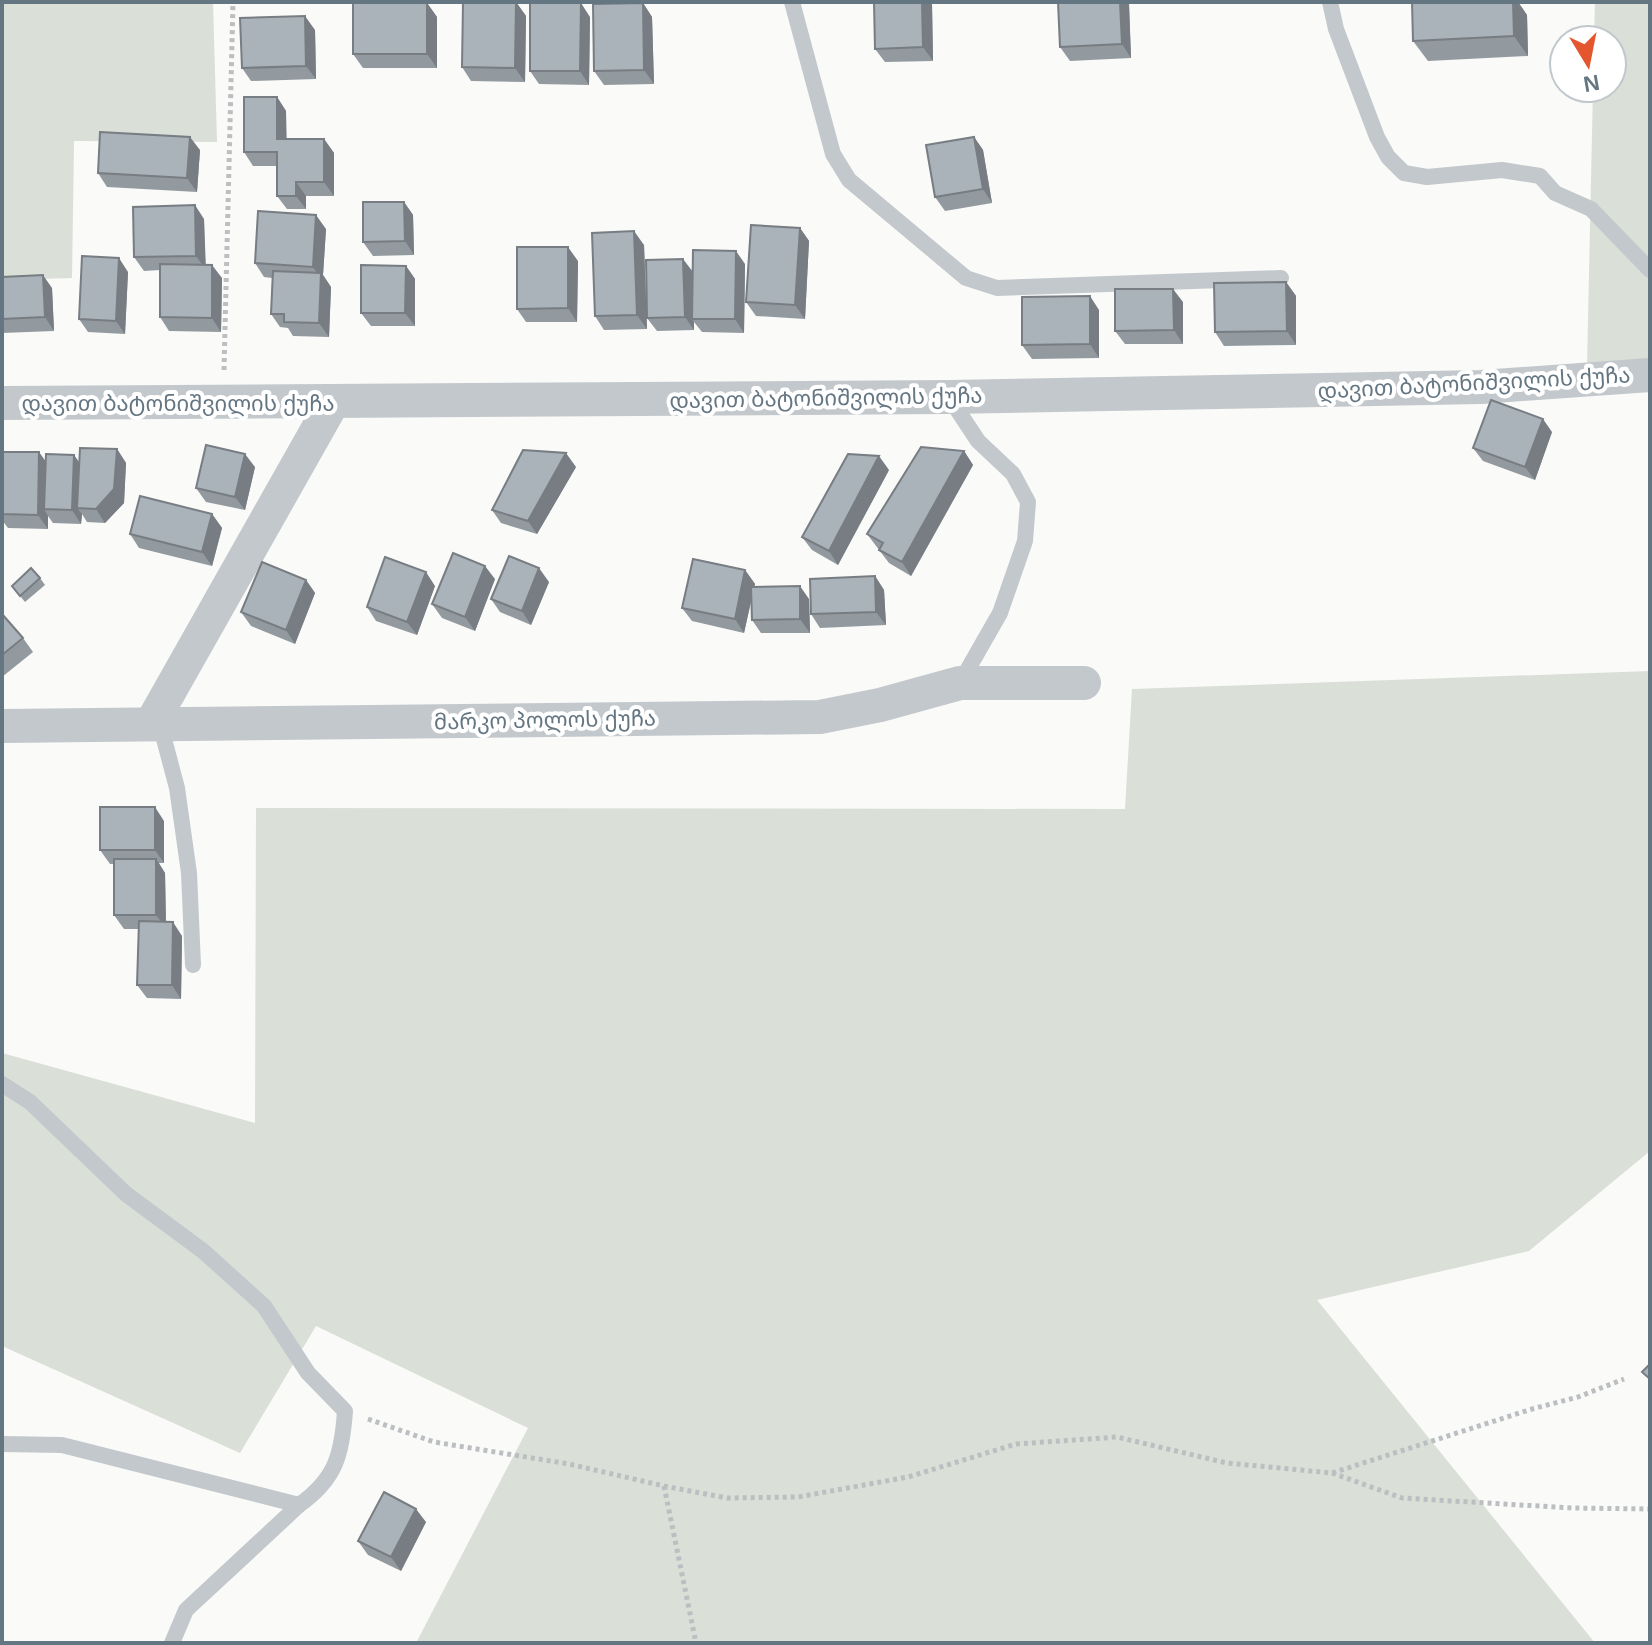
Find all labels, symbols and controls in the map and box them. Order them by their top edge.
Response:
north arrow [1548,24,1628,104]
text: N [1581,70,1601,97]
street label: დავით ბატონიშვილის ქუჩა [1317,362,1631,405]
street label: დავით ბატონიშვილის ქუჩა [669,383,983,414]
street label: დავით ბატონიშვილის ქუჩა [21,391,335,417]
street label: მარკო პოლოს ქუჩა [434,706,656,735]

